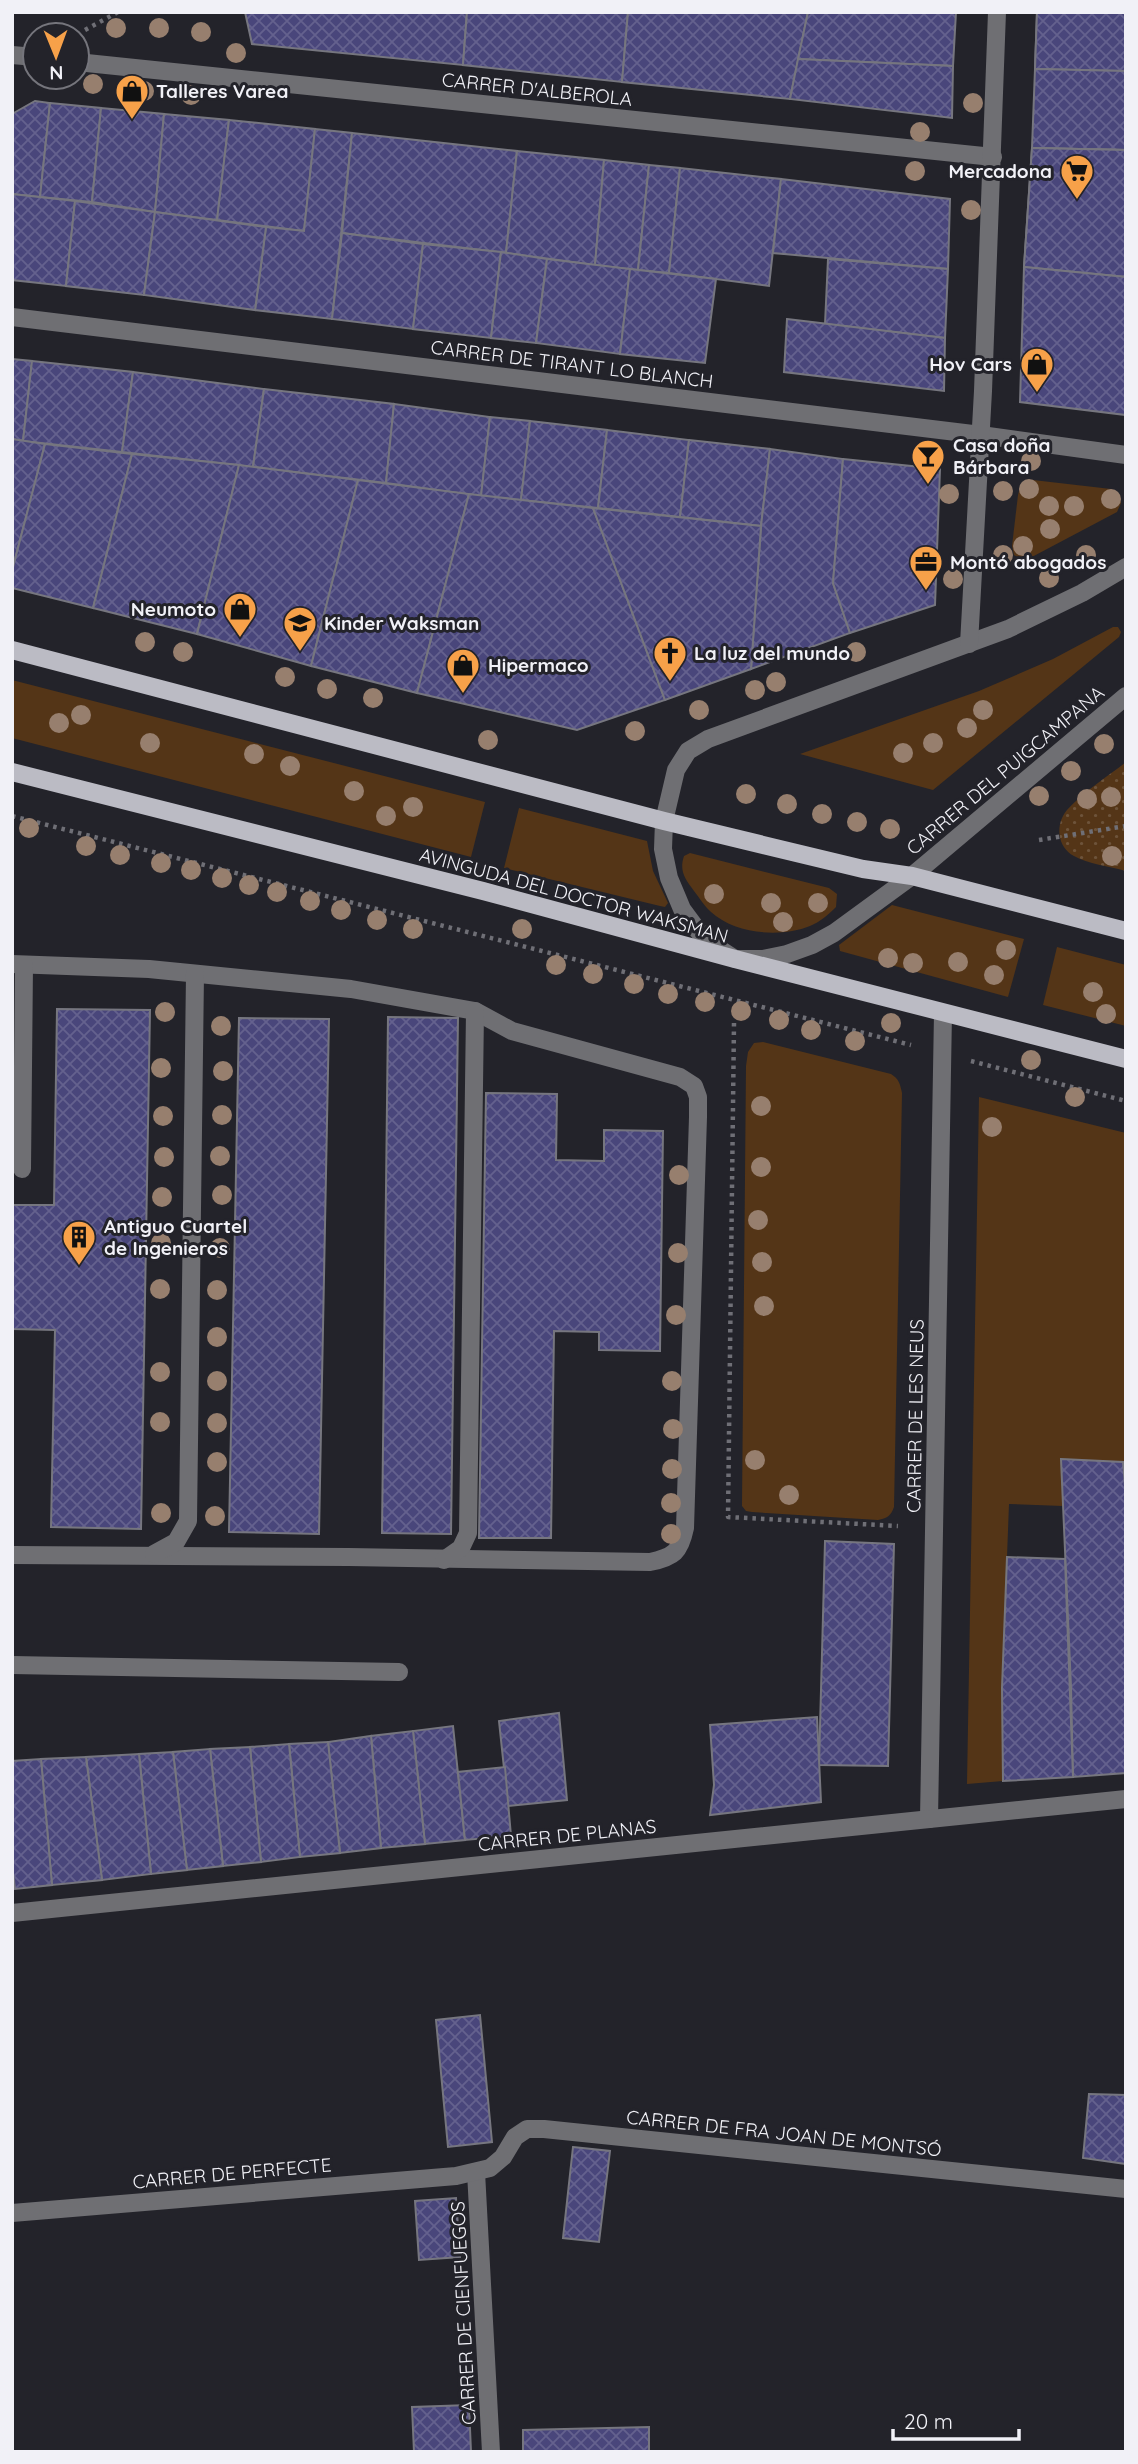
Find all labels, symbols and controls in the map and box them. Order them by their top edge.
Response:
north arrow [21,21,91,91]
text: N [49,61,63,85]
street label: CARRER D'ALBEROLA [441,67,633,111]
shop icon: Talleres Varea [113,72,151,121]
place label: Talleres Varea [156,79,288,103]
supermarket icon: Mercadona [1058,152,1096,201]
place label: Mercadona [949,159,1052,183]
street label: CARRER DE TIRANT LO BLANCH [429,335,715,393]
shop icon: Hov Cars [1018,345,1056,394]
place label: Hov Cars [929,352,1012,376]
place label: Casa doña Bárbara [953,433,1050,479]
bar icon: Casa doña Bárbara [909,437,947,486]
office icon: Montó abogados [907,543,945,592]
place label: Montó abogados [950,550,1106,574]
shop icon: Neumoto [221,590,259,639]
place label: Neumoto [131,597,216,621]
school or university icon: Kinder Waksman [281,604,319,653]
place label: Kinder Waksman [324,611,479,635]
church icon: La luz del mundo [651,634,689,683]
place label: La luz del mundo [694,641,850,665]
shop icon: Hipermaco [444,646,482,695]
place label: Hipermaco [488,653,589,677]
street label: CARRER DEL PUIGCAMPANA [901,680,1109,860]
street label: AVINGUDA DEL DOCTOR WAKSMAN [417,842,731,948]
place label: Antiguo Cuartel de Ingenieros [104,1214,247,1260]
building icon: Antiguo Cuartel de Ingenieros [60,1218,98,1267]
street label: CARRER DE LES NEUS [901,1319,929,1513]
street label: CARRER DE PLANAS [477,1814,657,1856]
street label: CARRER DE FRA JOAN DE MONTSÓ [625,2105,943,2161]
street label: CARRER DE PERFECTE [132,2152,332,2194]
street label: CARRER DE CIENFUEGOS [445,2201,481,2425]
scale bar [893,2398,1019,2442]
text: 20 m [904,2408,953,2434]

